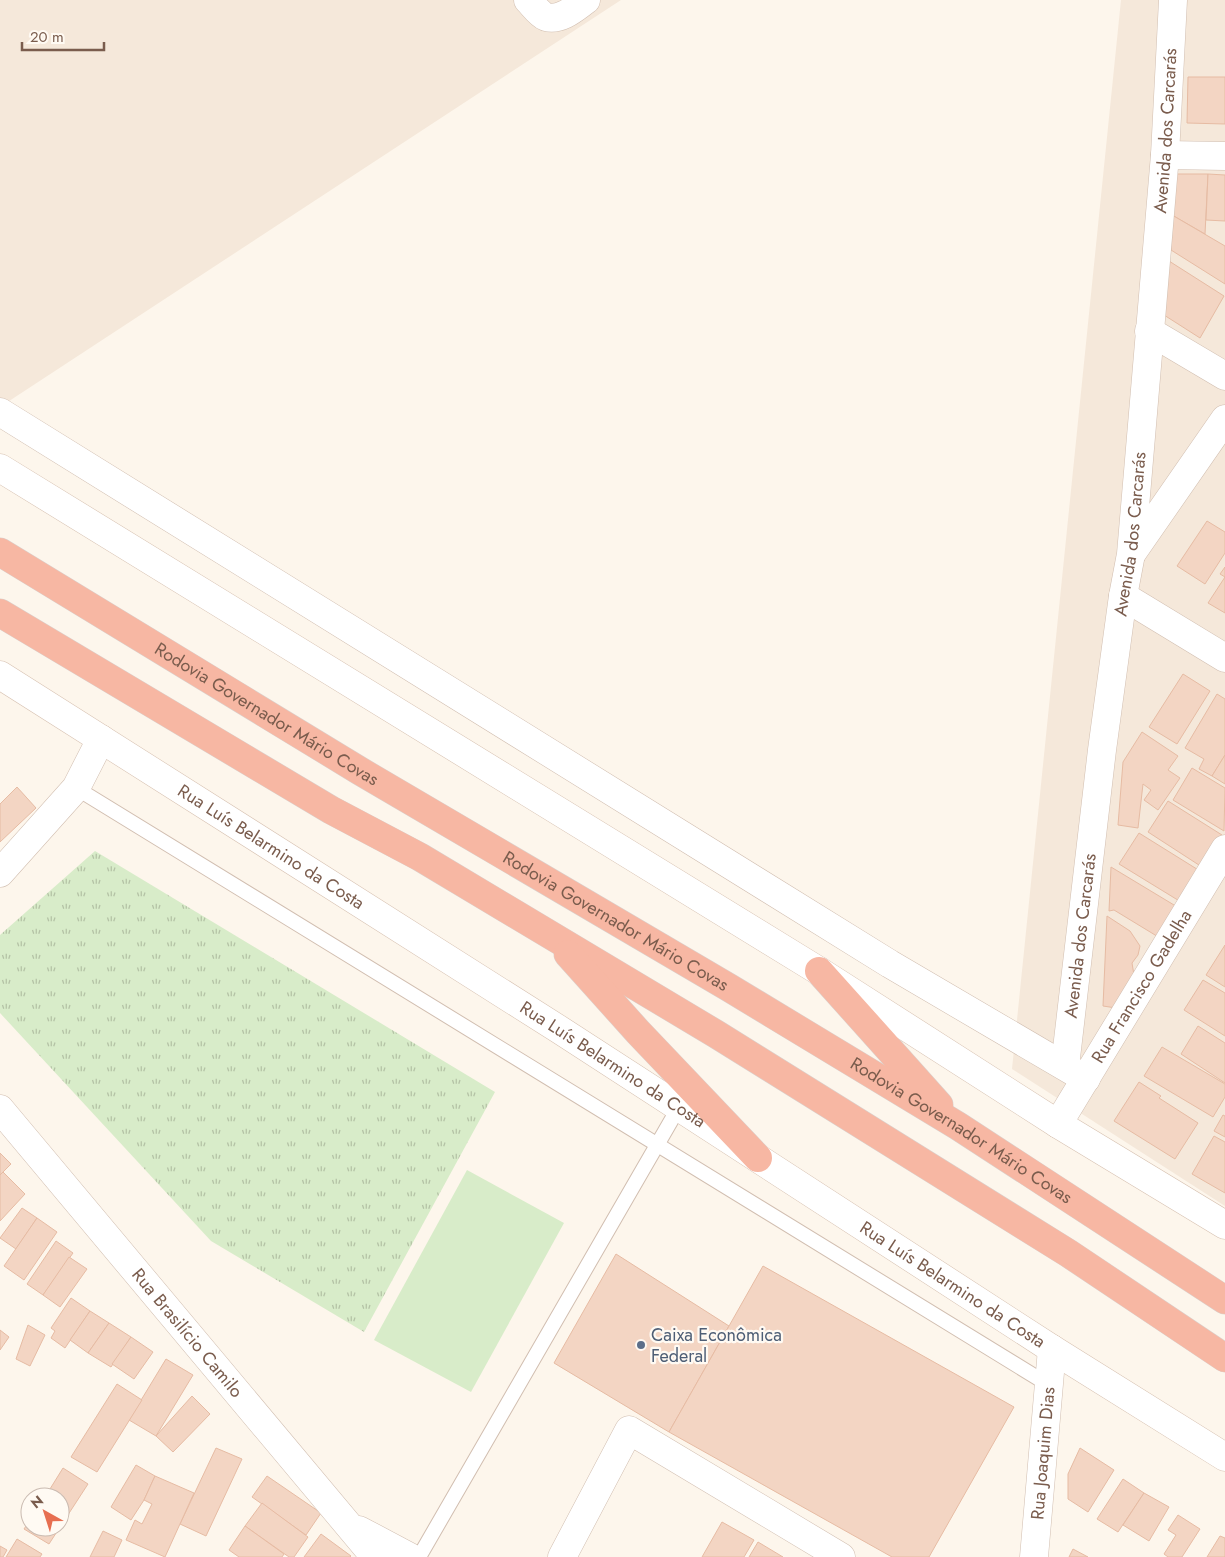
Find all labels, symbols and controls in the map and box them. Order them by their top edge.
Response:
scale bar [22,20,105,52]
text: 20 m [30,26,64,48]
street label: Avenida dos Carcarás [1147,47,1183,214]
street label: Avenida dos Carcarás [1107,451,1153,618]
street label: Rodovia Governador Mário Covas [150,636,384,792]
street label: Rua Luís Belarmino da Costa [173,778,370,916]
street label: Rodovia Governador Mário Covas [498,845,734,998]
street label: Avenida dos Carcarás [1058,852,1103,1020]
street label: Rua Francisco Gadelha [1085,905,1198,1068]
street label: Rua Luís Belarmino da Costa [515,995,711,1134]
street label: Rodovia Governador Mário Covas [845,1051,1078,1210]
street label: Rua Luís Belarmino da Costa [855,1215,1051,1354]
street label: Rua Brasilício Camilo [126,1263,249,1403]
place label: Caixa Econômica Federal [651,1322,782,1369]
marker: Caixa Econômica Federal [635,1339,647,1351]
street label: Rua Joaquim Dias [1024,1386,1062,1521]
north arrow [20,1487,70,1537]
text: N [26,1491,47,1513]

